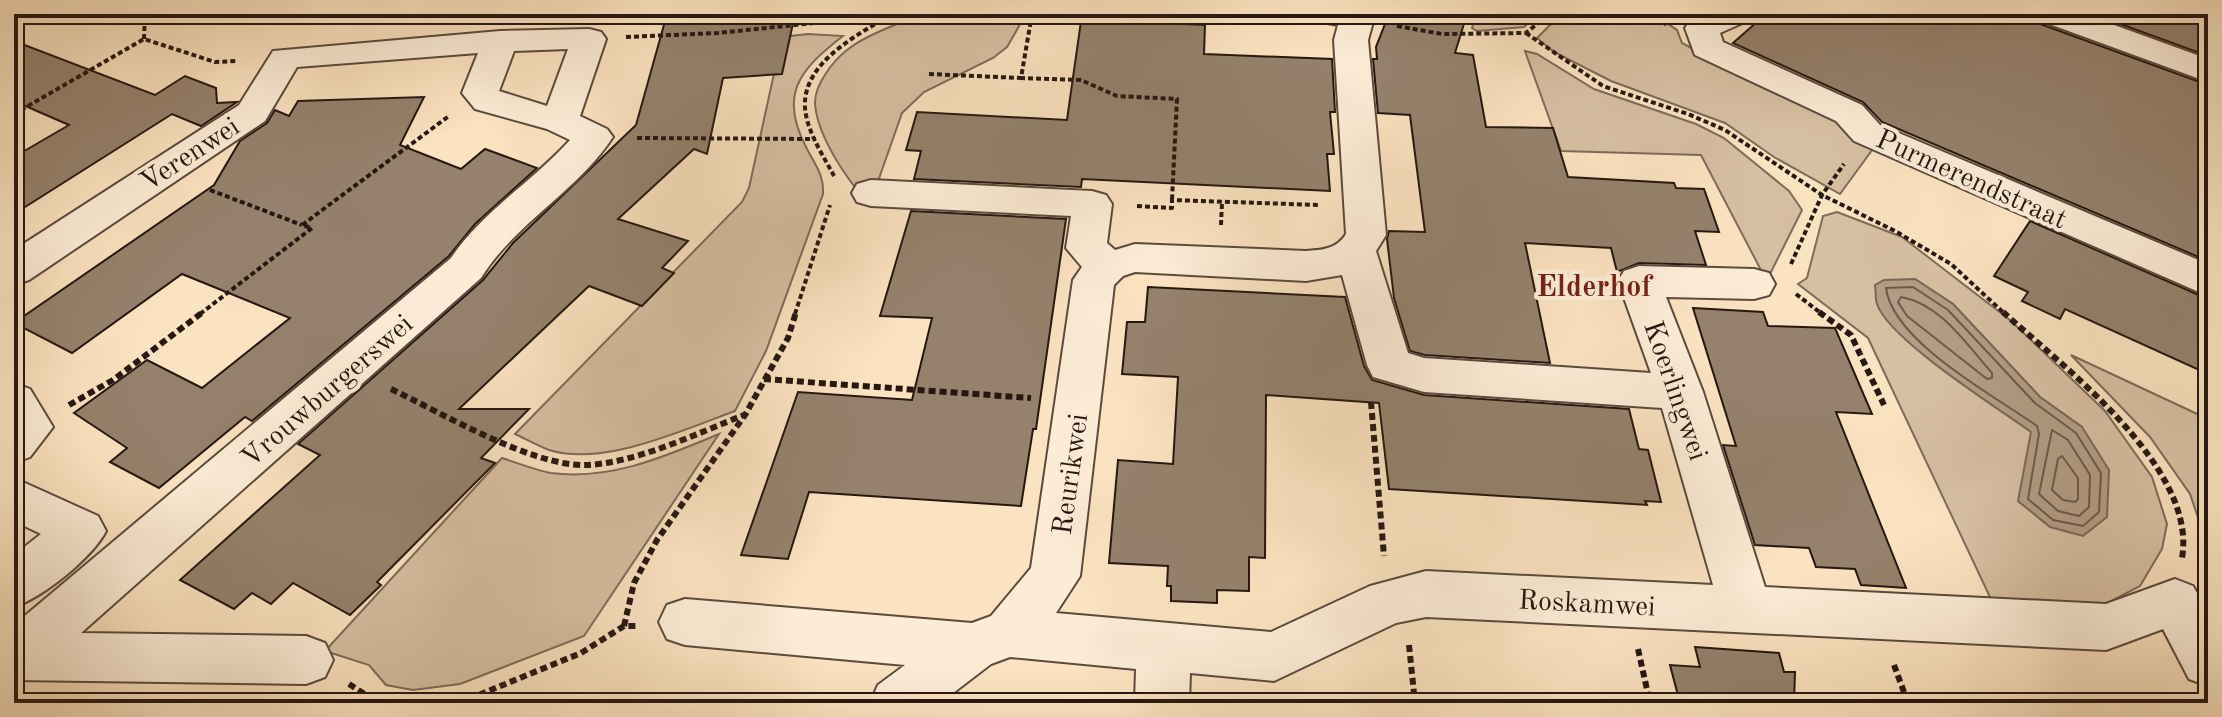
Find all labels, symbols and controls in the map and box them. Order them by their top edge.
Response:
street label: Verenwei [136,113,245,198]
street label: Purmerendstraat [1871,126,2070,235]
district label: Elderhof [1536,273,1654,303]
street label: Vrouwburgerswei [237,311,419,474]
street label: Koerlingwei [1637,318,1711,464]
street label: Reurikwei [1050,412,1094,537]
street label: Roskamwei [1517,587,1656,623]

